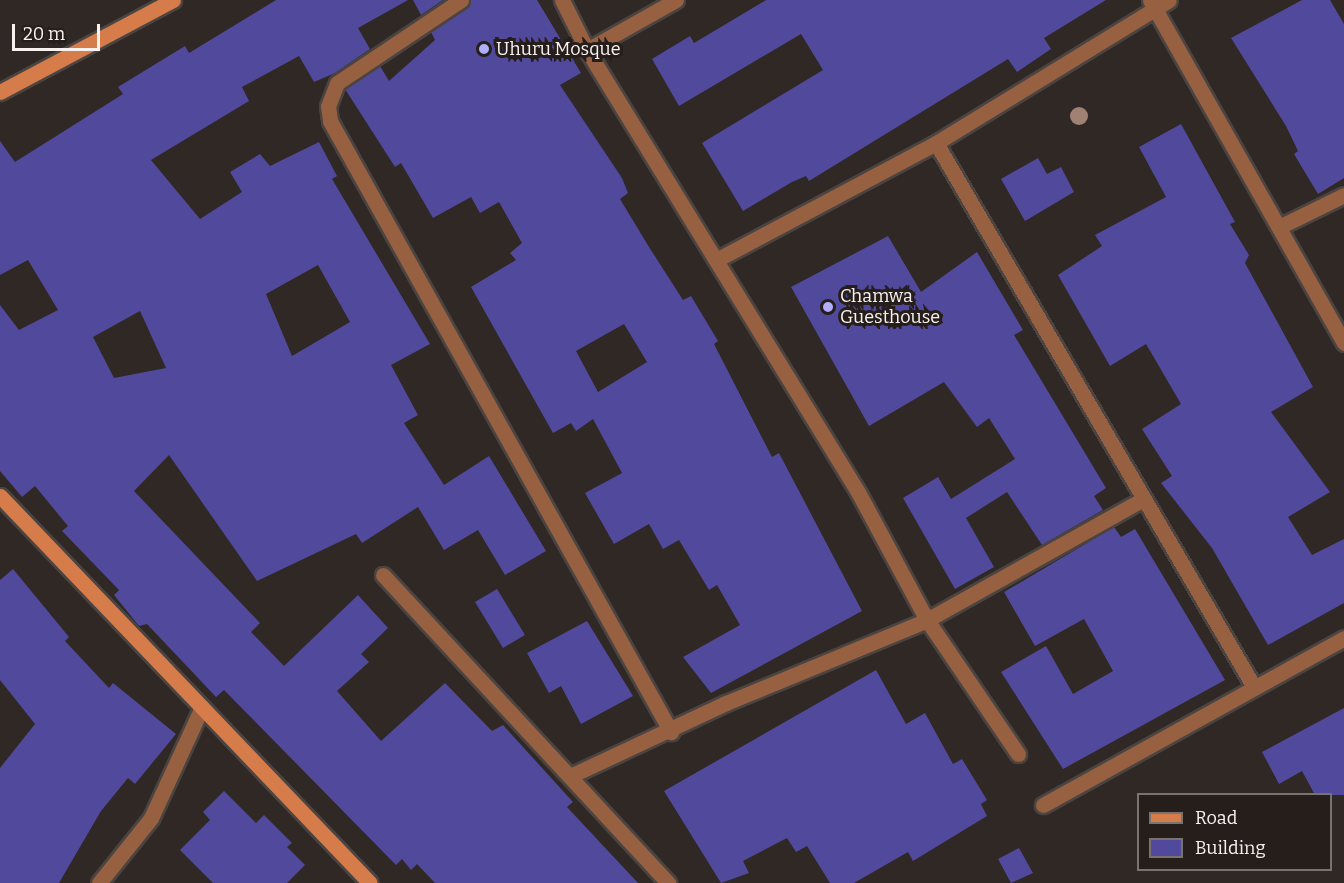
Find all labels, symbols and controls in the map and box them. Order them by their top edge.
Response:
scale bar [15,12,104,50]
text: 20 m [23,23,65,45]
place label: Uhuru Mosque [496,38,621,60]
marker: Uhuru Mosque [477,42,491,56]
place label: Chamwa Guesthouse [840,286,940,328]
marker: Chamwa Guesthouse [821,300,835,314]
legend [1137,793,1332,871]
text: Road [1195,807,1237,829]
text: Building [1195,837,1266,859]

